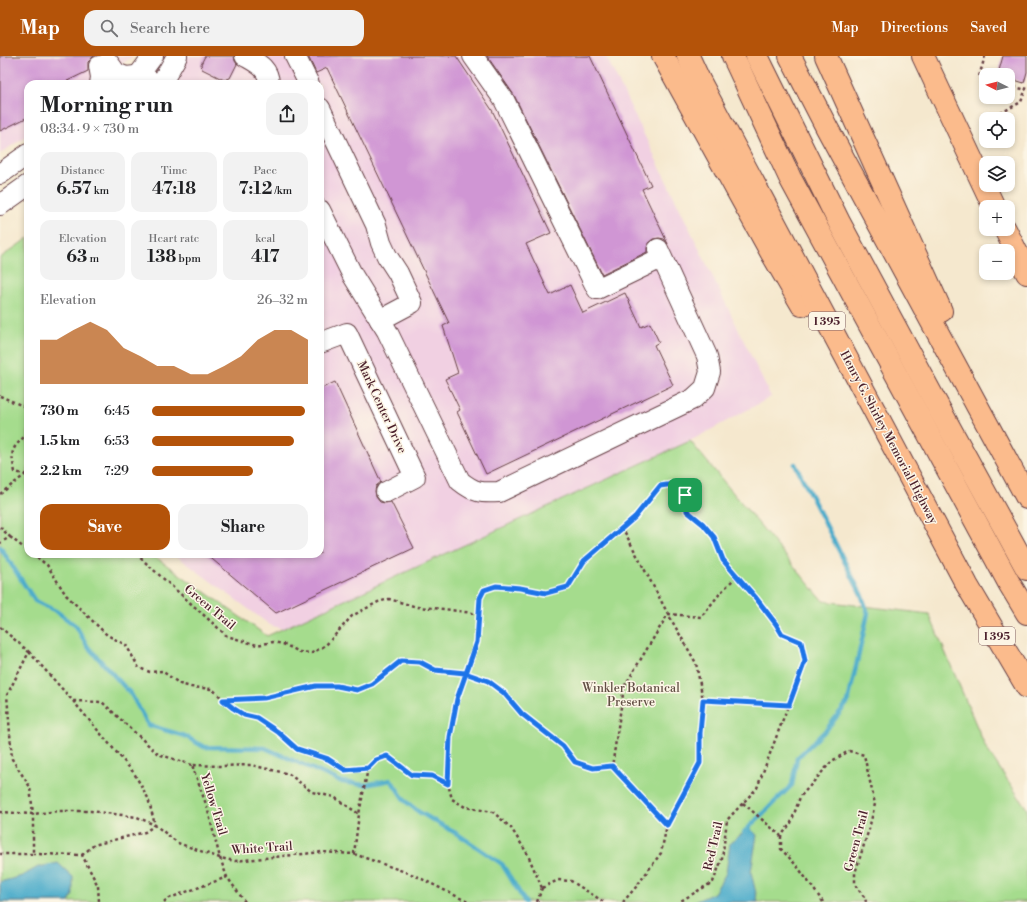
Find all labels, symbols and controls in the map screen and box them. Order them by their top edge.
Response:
search box [84,10,364,46]
text: Map [20,16,60,40]
icon: search [98,17,120,39]
text: Search here [130,19,210,38]
text: Map [831,19,859,37]
text: Directions [881,19,948,37]
text: Saved [970,19,1007,37]
north arrow [979,68,1015,104]
map controls [979,68,1015,280]
text: Morning run [40,92,173,119]
button: share [266,93,308,135]
button: locate [979,112,1015,148]
text: 08:34 · 9 × 730 m [40,121,139,137]
button: layers [979,156,1015,192]
text: Distance [60,164,105,178]
text: Time [161,164,187,178]
text: Pace [254,164,277,178]
text: 6.57 [56,178,92,200]
text: 47:18 [152,178,196,200]
text: 7:12 [239,178,272,200]
text: km [92,184,109,198]
text: /km [272,184,292,198]
button: + [979,200,1015,236]
text: Elevation [59,232,106,246]
text: Heart rate [149,232,199,246]
text: kcal [255,232,275,246]
button: − [979,244,1015,280]
text: 63 [66,246,87,268]
text: 138 [147,246,176,268]
text: 417 [251,246,280,268]
text: m [87,252,99,266]
text: bpm [176,252,201,266]
text: Elevation [40,292,96,308]
text: 26–32 m [257,292,308,308]
road number: I 395 [809,312,845,330]
street label: Henry G. Shirley Memorial Highway [836,348,941,527]
street label: Mark Center Drive [354,359,410,456]
text: 730 m [40,403,79,419]
text: 6:45 [104,403,130,419]
text: 1.5 km [40,433,80,449]
text: 6:53 [104,433,129,449]
text: 2.2 km [40,463,82,479]
text: 7:29 [104,463,129,479]
pin [668,478,702,512]
icon: arrive [674,484,696,506]
button: Save [40,504,170,550]
button: Share [178,504,308,550]
street label: Green Trail [181,582,239,633]
road number: I 395 [979,627,1015,645]
park label: Winkler Botanical Preserve [581,681,680,710]
street label: Yellow Trail [197,770,230,837]
street label: Green Trail [841,809,872,873]
street label: Red Trail [701,820,727,872]
street label: White Trail [230,839,294,858]

